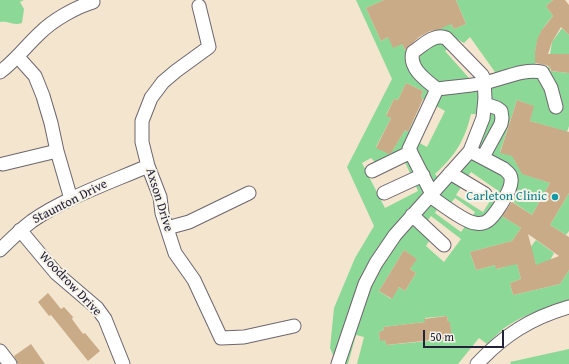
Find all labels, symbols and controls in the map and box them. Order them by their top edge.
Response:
street label: Axson Drive [142,166,176,234]
street label: Staunton Drive [30,176,110,228]
place label: Carleton Clinic [466,189,547,205]
marker: Carleton Clinic [550,192,560,202]
street label: Woodrow Drive [35,249,105,319]
scale bar [425,322,506,348]
text: 50 m [430,328,454,345]

